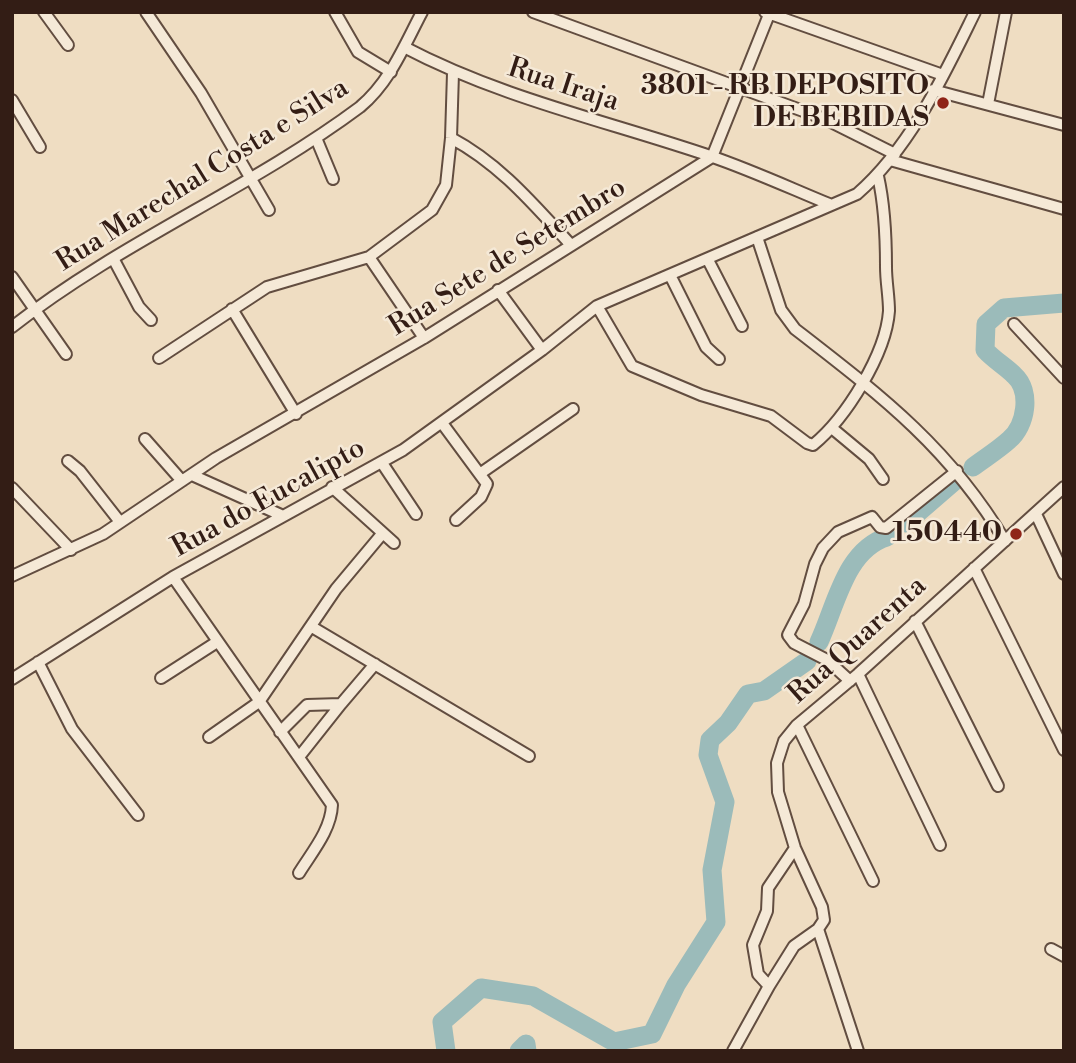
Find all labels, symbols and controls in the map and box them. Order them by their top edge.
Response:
street label: Rua Iraja [503,52,623,120]
place label: 3801 - RB DEPOSITO DE BEBIDAS [641,70,929,136]
street label: Rua Marechal Costa e Silva [51,72,355,280]
marker: 3801 - RB DEPOSITO DE BEBIDAS [935,95,951,111]
street label: Rua Sete de Setembro [383,171,633,345]
street label: Rua do Eucalipto [167,432,371,566]
place label: 150440 [893,517,1002,551]
marker: 150440 [1008,526,1024,542]
street label: Rua Quarenta [782,570,934,712]

